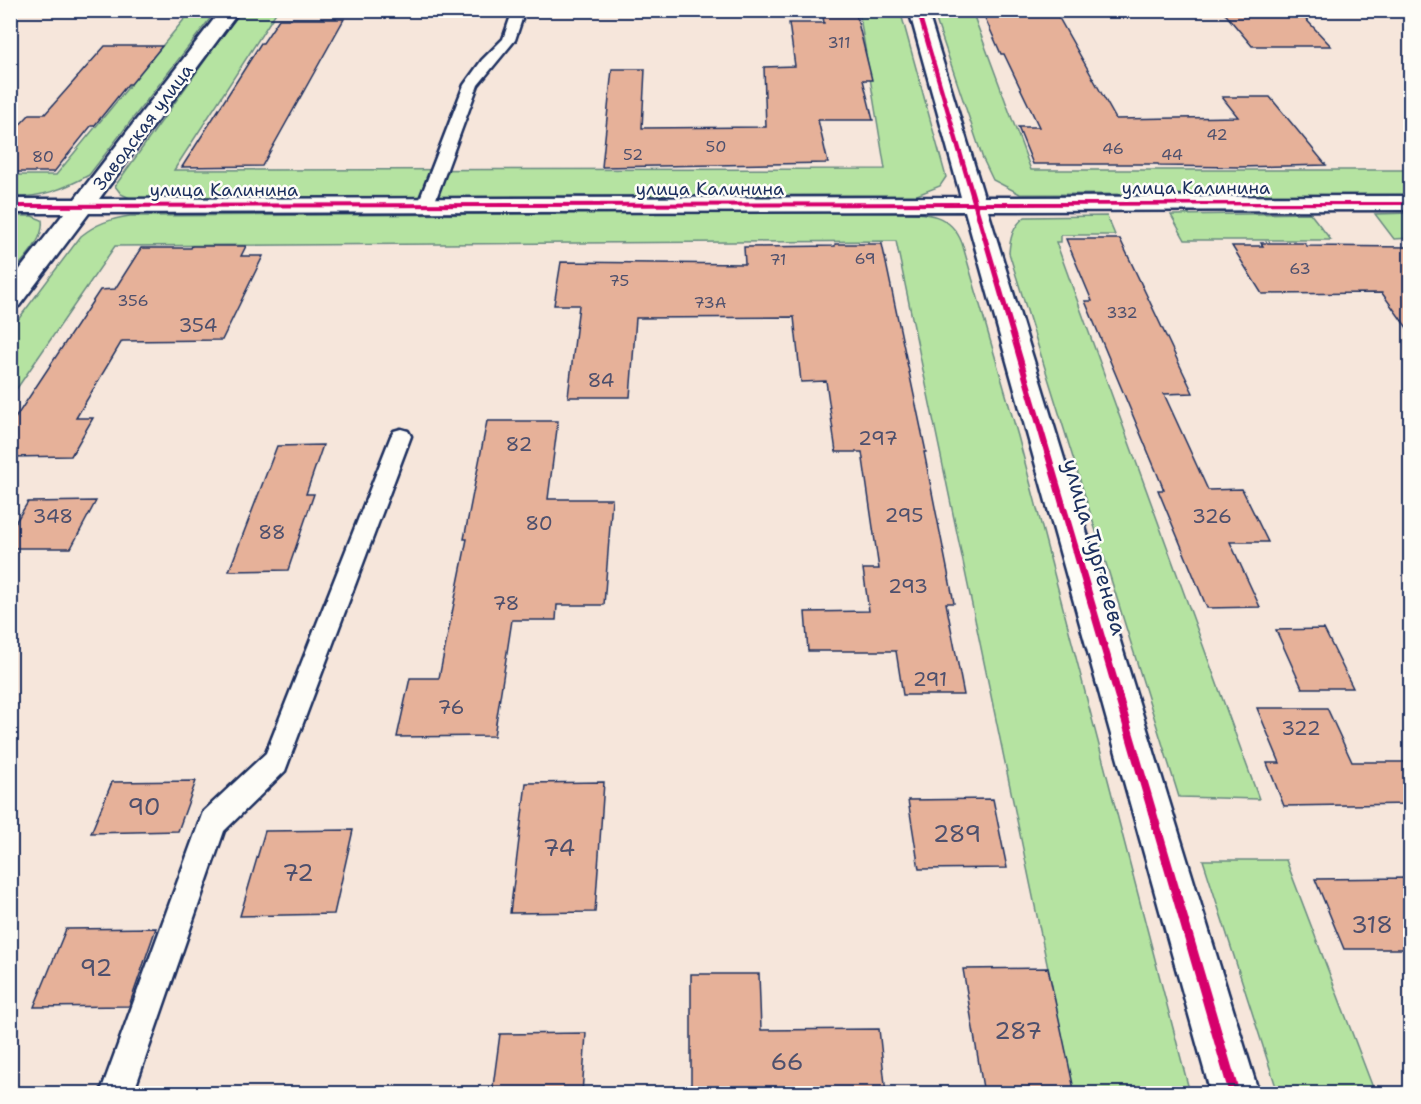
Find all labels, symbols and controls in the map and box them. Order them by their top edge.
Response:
house number: 311 [827,32,851,53]
street label: Заводская улица [88,59,198,195]
house number: 42 [1206,124,1228,145]
house number: 50 [706,136,726,157]
house number: 46 [1102,138,1124,159]
house number: 52 [623,144,643,165]
house number: 44 [1161,144,1183,165]
house number: 80 [32,146,54,167]
street label: улица Калинина [1122,176,1270,200]
street label: улица Калинина [636,177,784,201]
street label: улица Калинина [150,178,298,202]
house number: 69 [854,248,876,269]
house number: 71 [769,249,787,270]
house number: 63 [1289,258,1311,279]
house number: 75 [609,270,629,291]
house number: 356 [117,290,149,311]
house number: 73А [694,292,726,313]
house number: 332 [1106,302,1138,323]
house number: 354 [178,312,218,338]
house number: 84 [587,367,615,393]
house number: 297 [858,425,898,451]
house number: 82 [506,431,532,457]
street label: улица Тургенева [1056,456,1134,639]
house number: 295 [885,502,923,528]
house number: 348 [33,503,73,529]
house number: 326 [1192,503,1232,529]
house number: 80 [525,510,553,536]
house number: 88 [258,519,286,545]
house number: 293 [888,573,928,599]
house number: 78 [492,590,520,616]
house number: 291 [913,666,947,692]
house number: 76 [437,694,465,720]
house number: 322 [1281,715,1321,741]
house number: 90 [127,791,161,823]
house number: 289 [933,818,981,850]
house number: 74 [543,832,575,864]
house number: 72 [282,857,314,889]
house number: 318 [1351,909,1393,941]
house number: 92 [80,952,112,984]
house number: 287 [994,1015,1042,1047]
house number: 66 [771,1046,803,1078]

